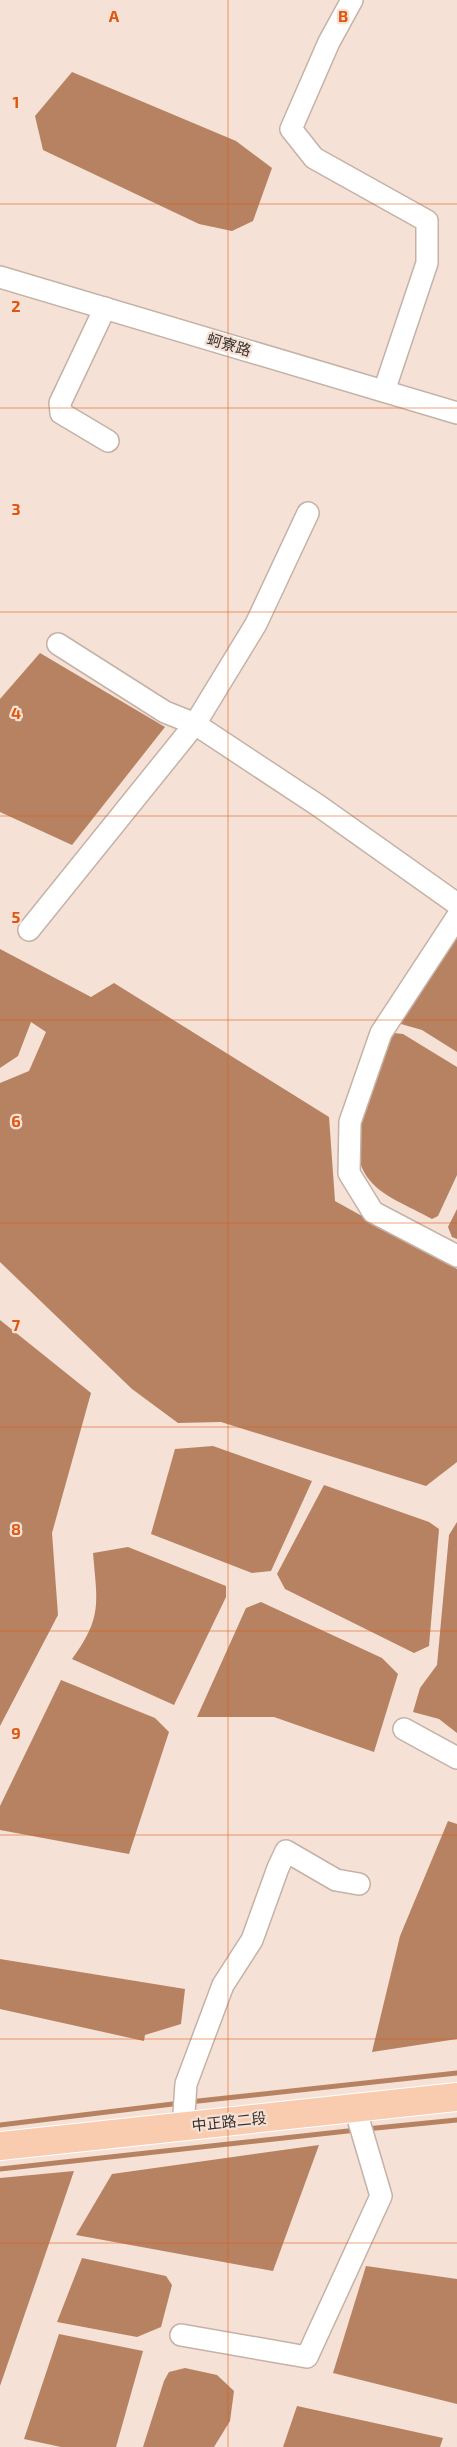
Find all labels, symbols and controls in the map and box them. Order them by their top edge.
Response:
text: A [109,6,120,25]
text: B [338,6,348,25]
text: 1 [13,92,19,111]
text: 2 [11,296,21,315]
street label: 蚵寮路 [205,329,253,359]
text: 3 [11,499,21,518]
text: 4 [11,703,21,722]
text: 5 [12,907,21,926]
text: 6 [11,1111,21,1130]
text: 7 [12,1315,21,1334]
text: 8 [11,1519,21,1538]
text: 9 [11,1723,21,1742]
street label: 中正路二段 [191,2108,267,2134]

